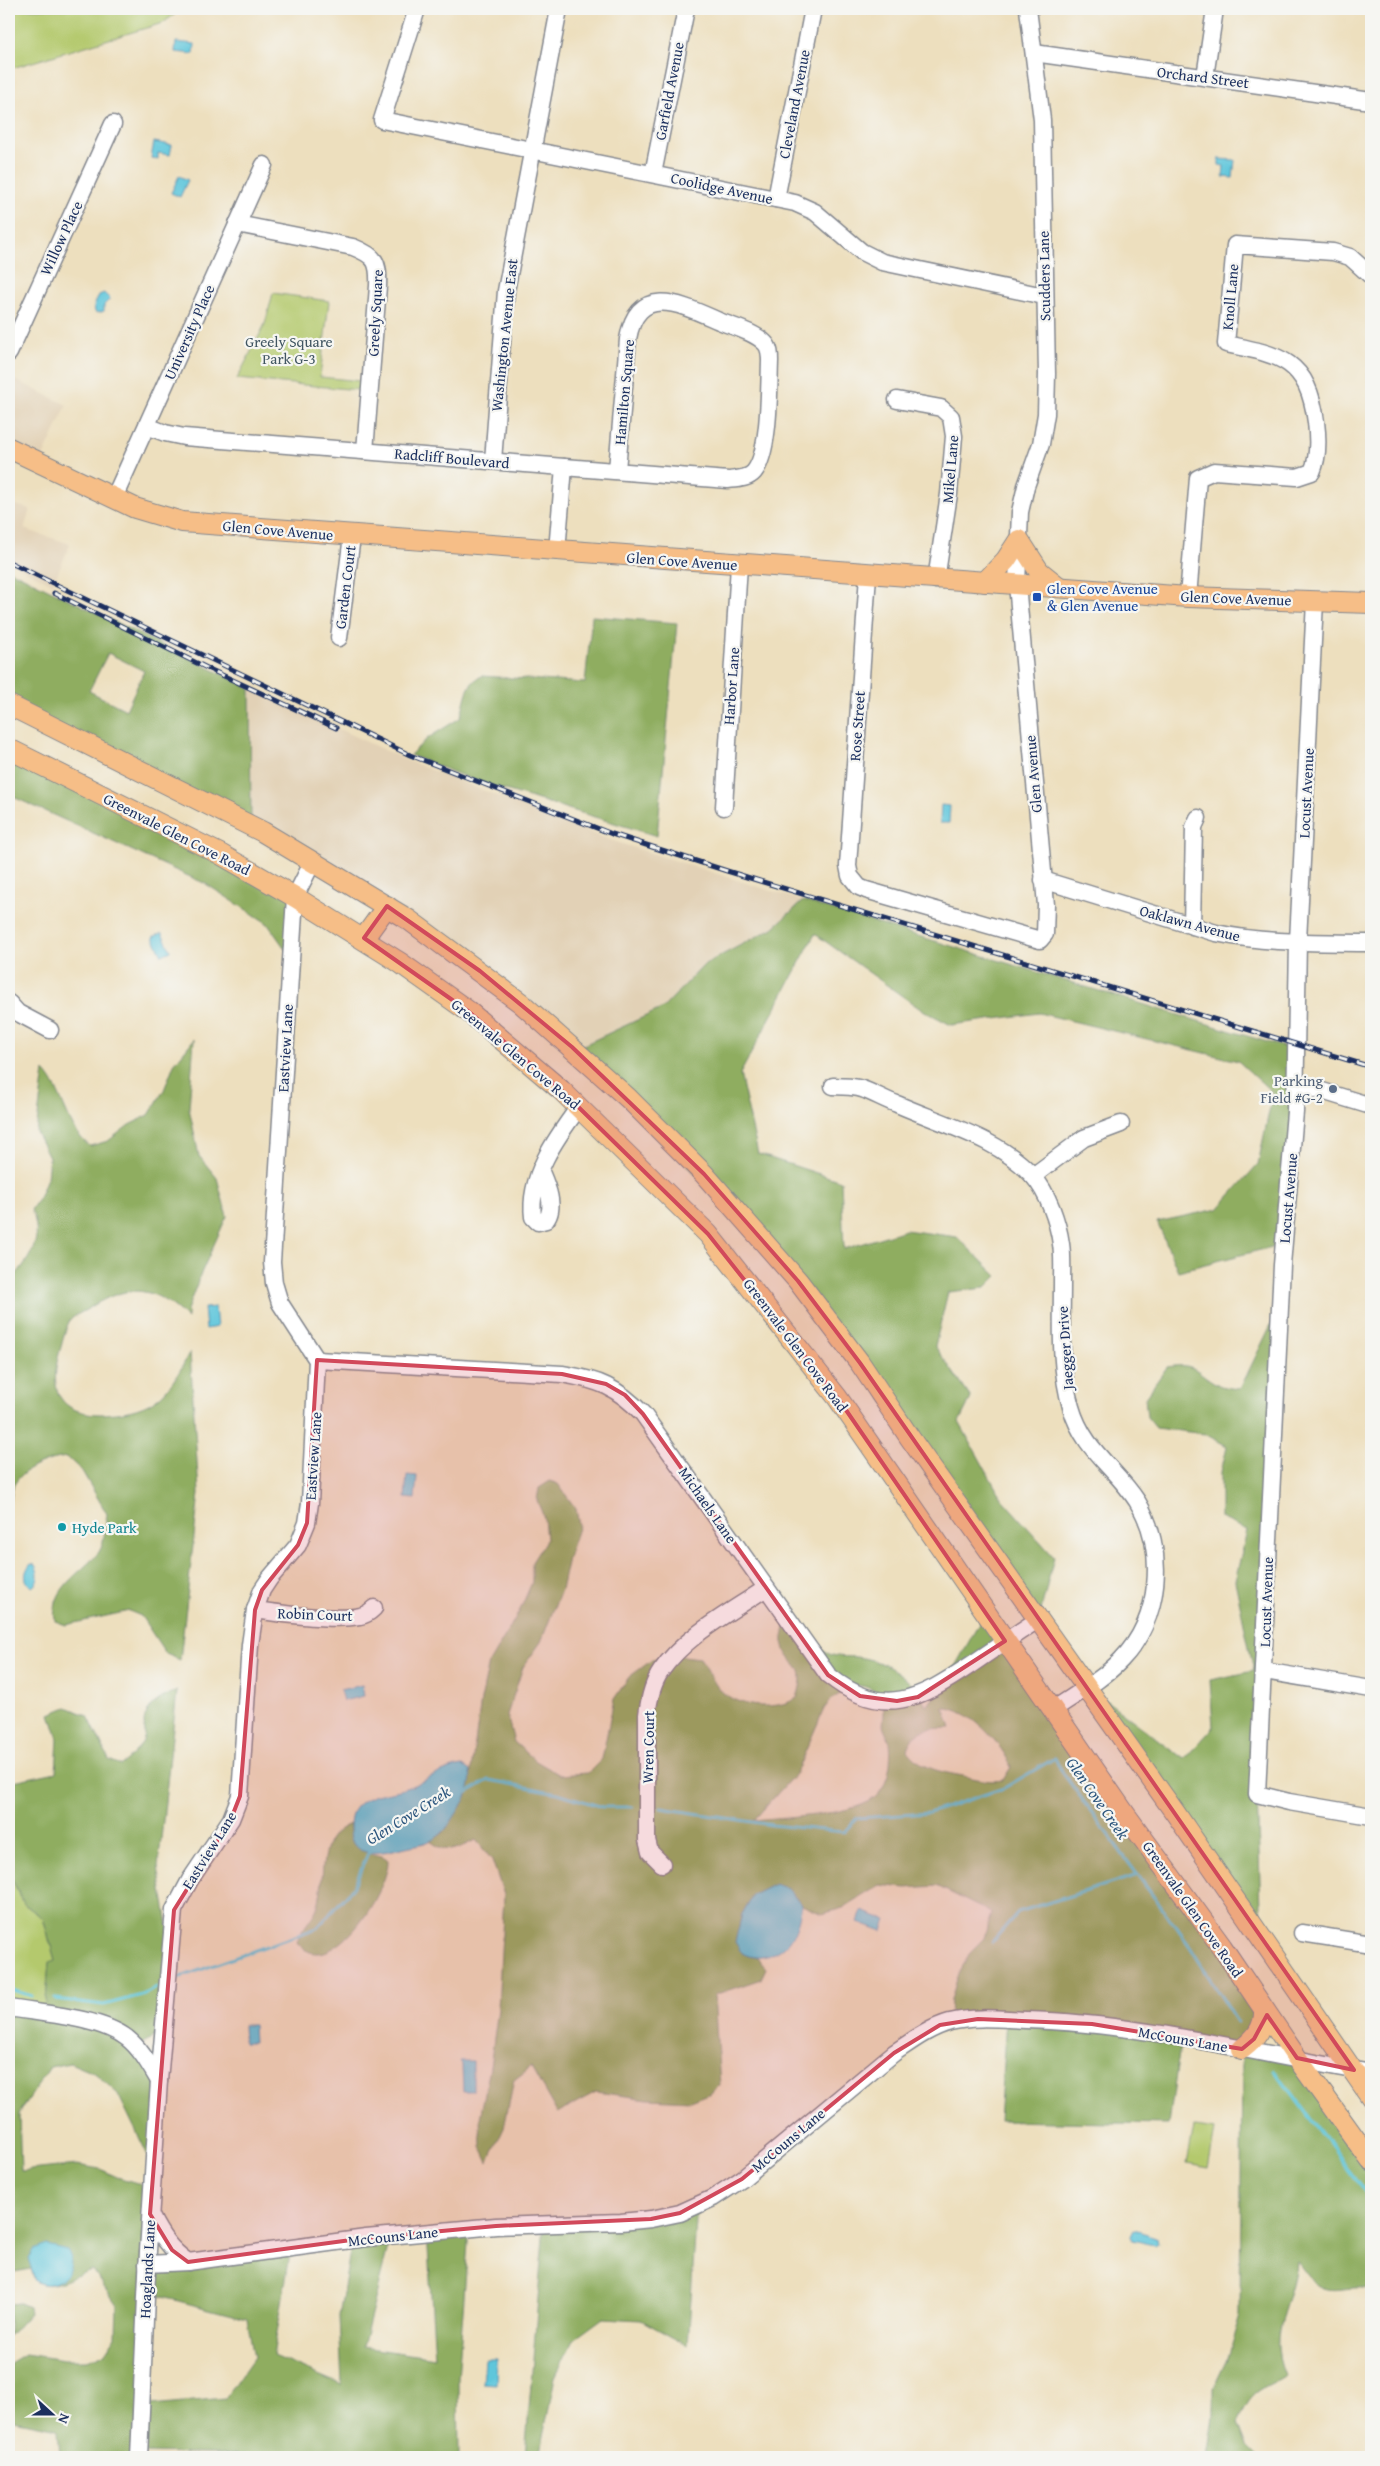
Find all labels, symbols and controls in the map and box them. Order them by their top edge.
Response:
street label: Garfield Avenue [649,40,689,142]
street label: Cleveland Avenue [773,48,815,160]
street label: Orchard Street [1156,61,1251,93]
street label: Coolidge Avenue [669,167,775,209]
street label: Willow Place [35,197,87,279]
street label: Scudders Lane [1033,231,1055,321]
street label: Washington Avenue East [486,257,523,413]
street label: Knoll Lane [1217,263,1243,331]
street label: Greely Square [362,269,388,357]
street label: University Place [159,281,219,383]
park label: Greely Square Park G-3 [245,331,333,369]
street label: Hamilton Square [609,338,639,446]
street label: Mikel Lane [937,434,963,504]
street label: Radcliff Boulevard [394,443,510,473]
street label: Glen Cove Avenue [222,515,334,545]
street label: Garden Court [329,543,361,630]
street label: Glen Cove Avenue [626,547,738,575]
place label: Glen Cove Avenue & Glen Avenue [1047,578,1158,616]
street label: Glen Cove Avenue [1180,586,1292,610]
marker: Glen Cove Avenue & Glen Avenue [1031,591,1043,603]
street label: Harbor Lane [718,646,744,726]
street label: Rose Street [844,689,870,762]
street label: Glen Avenue [1019,734,1047,814]
street label: Locust Avenue [1293,747,1319,839]
street label: Greenvale Glen Cove Road [100,788,254,880]
street label: Oaklawn Avenue [1137,899,1243,947]
street label: Greenvale Glen Cove Road [447,994,585,1114]
street label: Eastview Lane [272,1003,298,1093]
place label: Parking Field #G-2 [1260,1070,1324,1108]
marker: Parking Field #G-2 [1327,1083,1339,1095]
street label: Locust Avenue [1274,1152,1302,1244]
street label: Greenvale Glen Cove Road [739,1274,853,1416]
street label: Jaegger Drive [1052,1305,1079,1393]
street label: Eastview Lane [299,1411,327,1501]
street label: Michaels Lane [674,1463,742,1547]
place label: Hyde Park [72,1517,137,1538]
marker: Hyde Park [56,1521,68,1533]
street label: Locust Avenue [1254,1556,1278,1648]
street label: Robin Court [277,1602,354,1626]
street label: Wren Court [637,1710,659,1784]
water label: Glen Cove Creek [1061,1752,1136,1844]
water label: Glen Cove Creek [361,1779,455,1850]
street label: Eastview Lane [177,1807,241,1893]
street label: Greenvale Glen Cove Road [1138,1837,1248,1981]
street label: McCouns Lane [1137,2021,1229,2057]
street label: McCouns Lane [747,2103,829,2177]
street label: Hoaglands Lane [134,2219,160,2319]
street label: McCouns Lane [347,2221,439,2251]
north arrow [28,2388,78,2438]
text: N [53,2411,75,2427]

